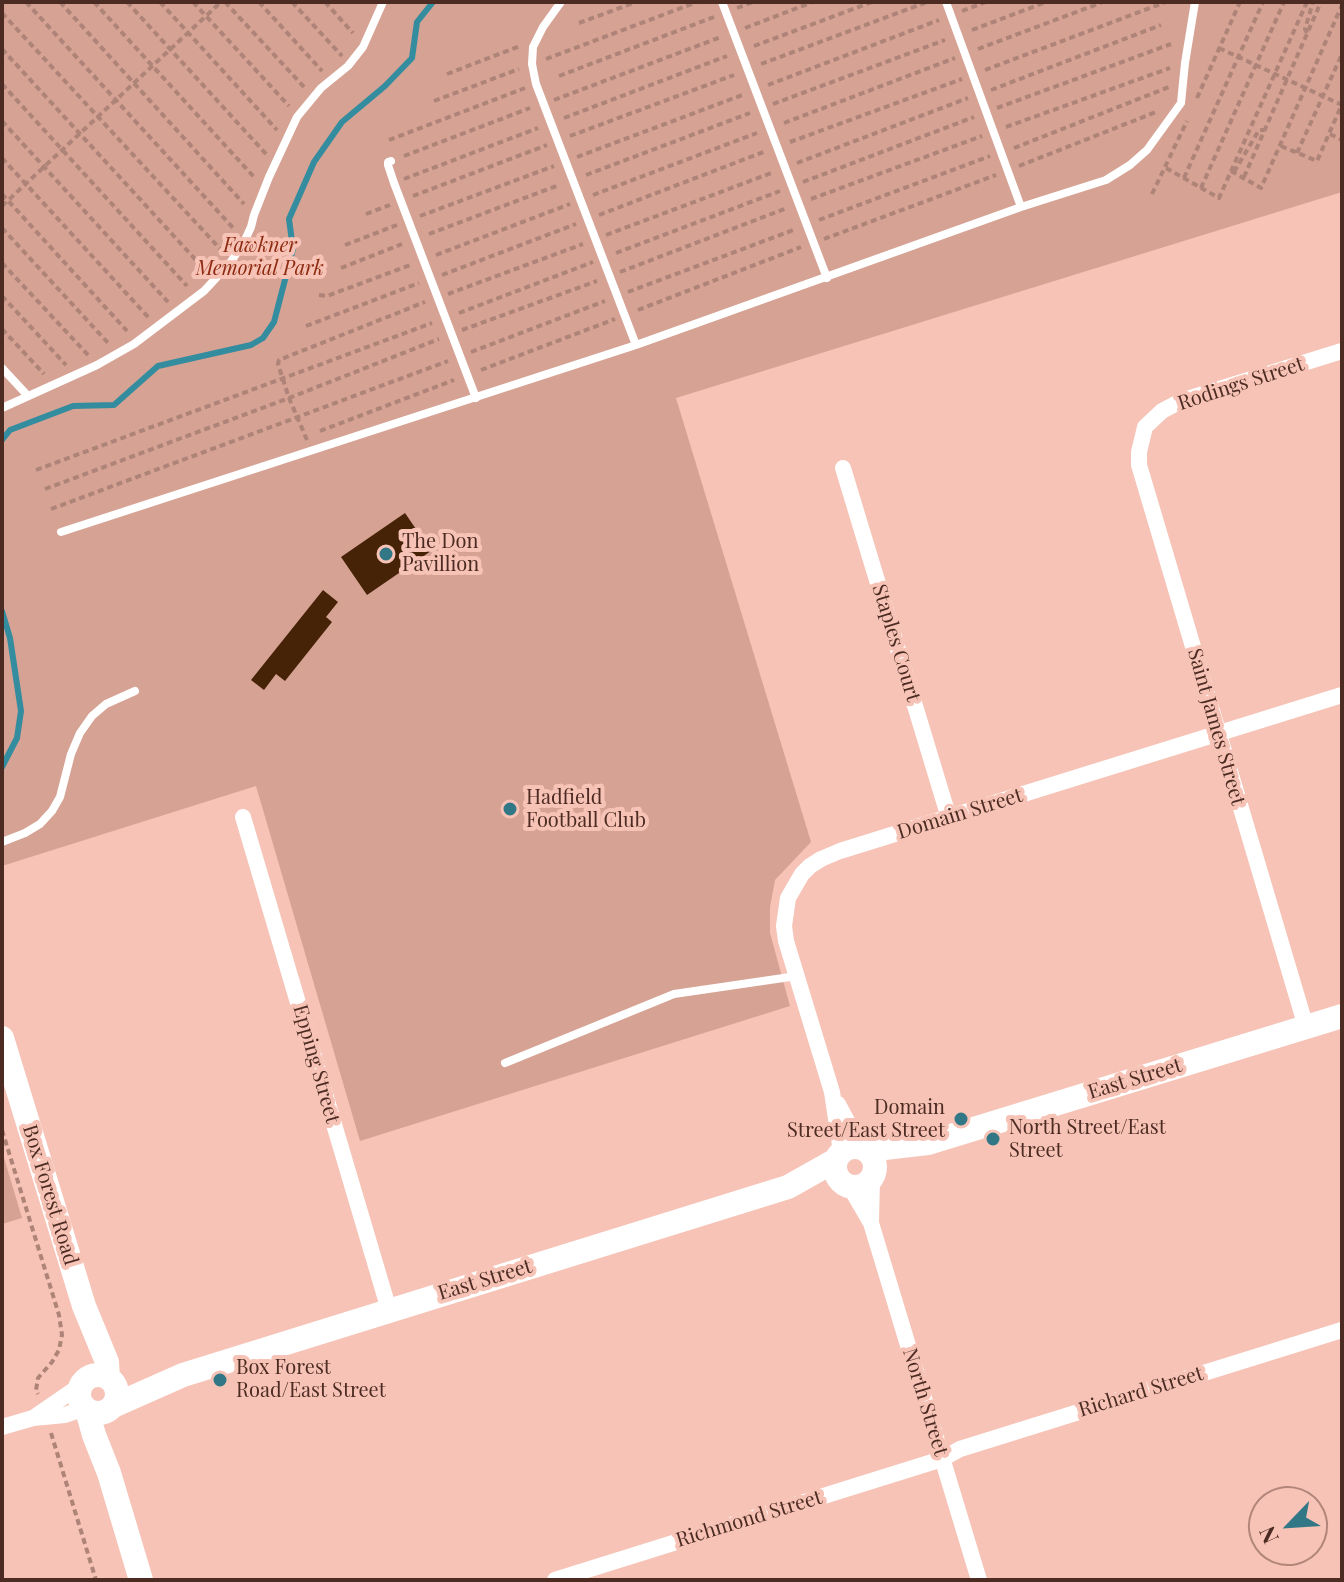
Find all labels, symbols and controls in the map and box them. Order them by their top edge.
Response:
park label: Fawkner Memorial Park [196,234,324,281]
street label: Rodings Street [1175,352,1307,416]
place label: The Don Pavillion [402,530,479,577]
marker: The Don Pavillion [377,545,395,563]
street label: Staples Court [867,581,925,705]
street label: Saint James Street [1182,646,1250,808]
street label: Domain Street [895,784,1025,844]
place label: Hadfield Football Club [526,786,646,833]
marker: Hadfield Football Club [501,800,519,818]
street label: Epping Street [288,1002,344,1126]
street label: East Street [1085,1053,1185,1105]
place label: Domain Street/East Street [787,1096,945,1143]
marker: Domain Street/East Street [952,1110,970,1128]
place label: North Street/East Street [1009,1116,1166,1163]
street label: Box Forest Road [17,1122,83,1268]
marker: North Street/East Street [984,1130,1002,1148]
street label: East Street [435,1254,535,1306]
street label: North Street [897,1345,953,1459]
place label: Box Forest Road/East Street [236,1356,386,1403]
street label: Richard Street [1076,1362,1206,1422]
marker: Box Forest Road/East Street [211,1371,229,1389]
street label: Richmond Street [673,1485,825,1553]
north arrow [1248,1486,1328,1566]
text: N [1251,1522,1285,1549]

